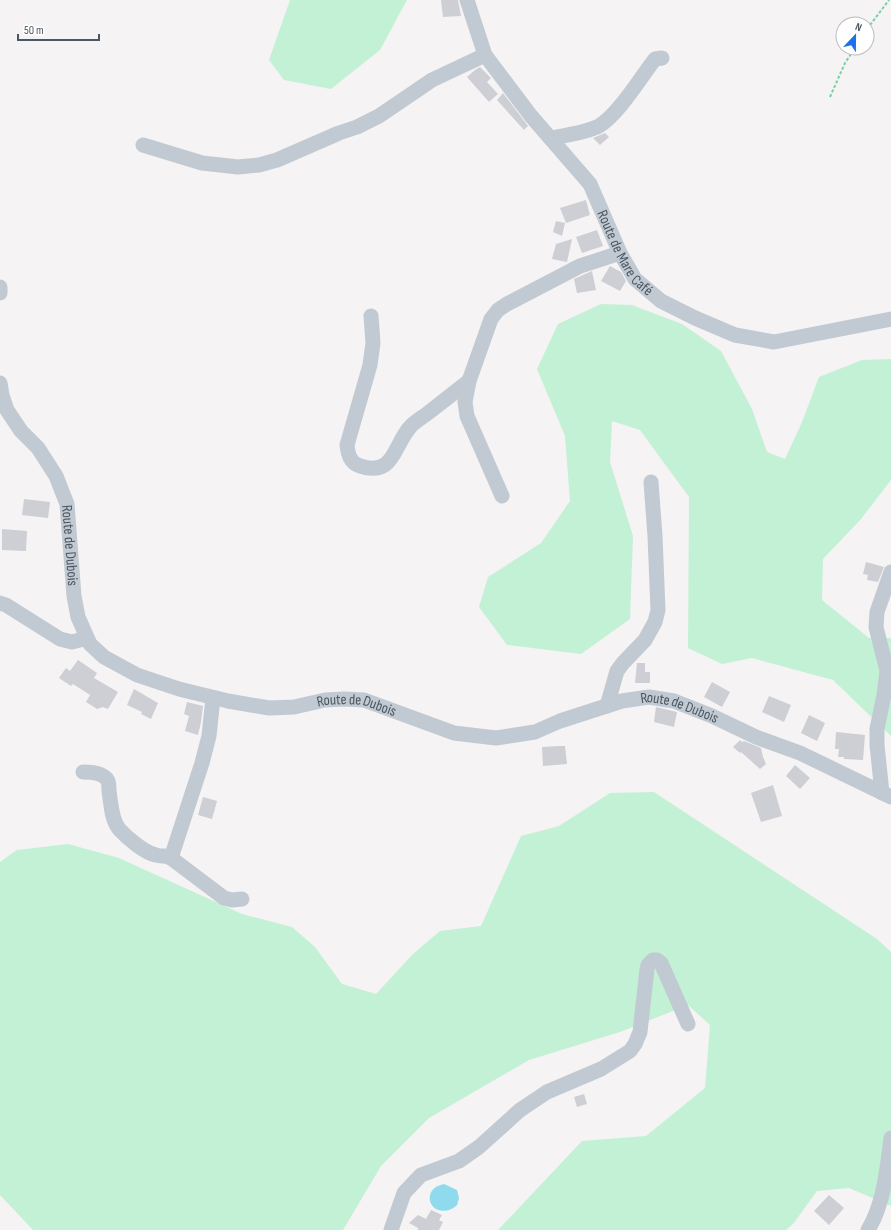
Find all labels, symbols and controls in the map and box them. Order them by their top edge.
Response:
scale bar [18,16,99,42]
north arrow [835,16,875,56]
text: N [853,20,864,34]
text: 50 m [24,23,44,38]
street label: Route de Mare Café [593,207,657,300]
street label: Route de Dubois [58,504,83,586]
street label: Route de Dubois [639,687,722,727]
street label: Route de Dubois [315,689,399,721]

